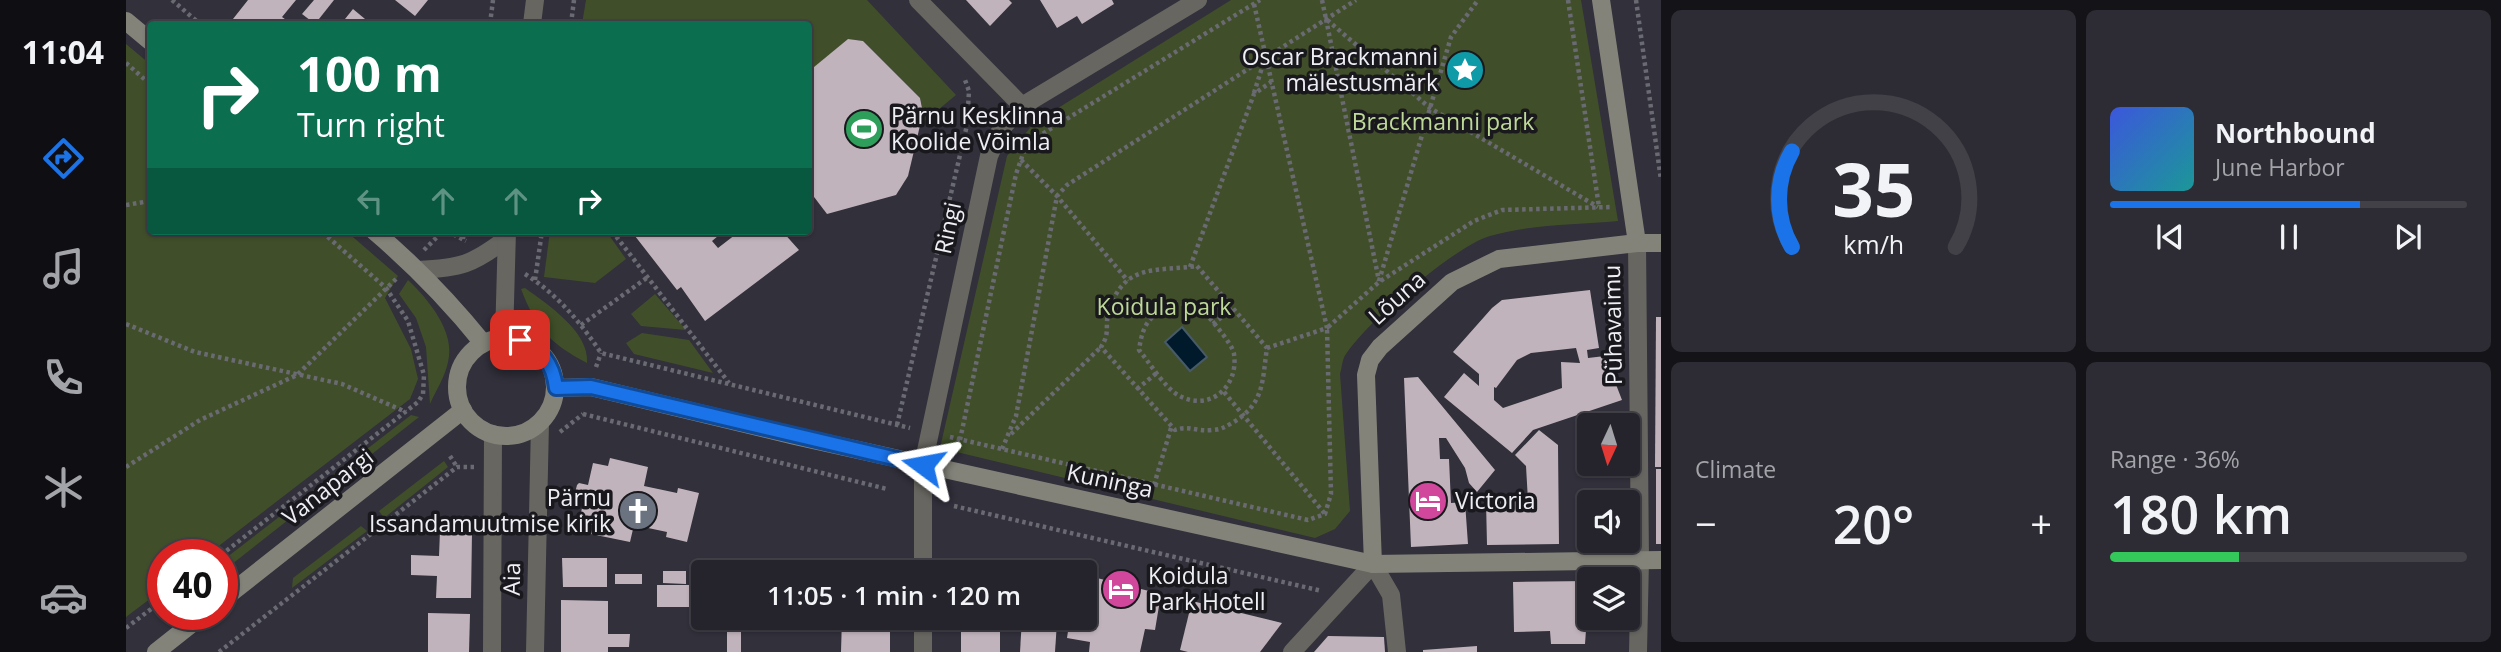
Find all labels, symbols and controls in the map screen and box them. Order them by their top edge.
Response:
text: 11:04 [22,30,104,73]
text: 100 m [297,40,442,106]
place label: Oscar Brackmanni mälestusmärk [1242,40,1438,98]
icon: right [182,49,273,140]
place icon: Oscar Brackmanni mälestusmärk [1444,49,1486,91]
place label: Pärnu Kesklinna Koolide Võimla [891,99,1064,157]
text: Turn right [297,103,445,146]
park label: Brackmanni park [1352,105,1534,137]
sports icon: Pärnu Kesklinna Koolide Võimla [843,108,885,150]
text: Northbound [2215,115,2376,151]
icon: directions [39,134,88,183]
text: 35 [1832,140,1915,239]
text: June Harbor [2215,151,2345,183]
icon: left [351,182,389,220]
icon: ahead [424,182,462,220]
icon: ahead [497,182,535,220]
icon: right [570,182,608,220]
street label: Ringi [926,199,968,257]
icon: previous [2151,218,2189,256]
icon: pause [2270,218,2308,256]
icon: next [2389,218,2427,256]
text: km/h [1843,227,1904,261]
icon: music [39,244,88,293]
street label: Lõuna [1361,263,1432,332]
street label: Pühavaimu [1595,265,1629,385]
park label: Koidula park [1097,290,1231,322]
pin [490,310,550,370]
icon: arrive [501,321,539,359]
icon: phone [39,353,88,402]
north arrow [1577,413,1640,476]
map controls [1577,413,1640,630]
position arrow [886,428,960,502]
street label: Vanapargi [275,440,380,532]
text: Range · 36% [2110,443,2240,475]
text: Climate [1695,453,1776,485]
street label: Kuninga [1064,455,1156,505]
icon: climate [39,463,88,512]
text: 180 km [2110,478,2292,549]
hotel icon: Victoria [1407,480,1449,522]
place label: Pärnu Issandamuutmise kirik [369,481,611,539]
place label: Victoria [1455,484,1536,516]
text: 20° [1833,488,1914,559]
church icon: Pärnu Issandamuutmise kirik [617,490,659,532]
button: sound [1577,490,1640,553]
text: − [1695,497,1717,549]
text: + [2030,497,2052,549]
speed limit sign: 40 [147,539,238,630]
place label: Koidula Park Hotell [1148,559,1266,617]
street label: Aia [495,562,527,596]
button: layers [1577,567,1640,630]
hotel icon: Koidula Park Hotell [1100,568,1142,610]
icon: car [39,573,88,622]
text: 11:05 · 1 min · 120 m [767,577,1021,613]

